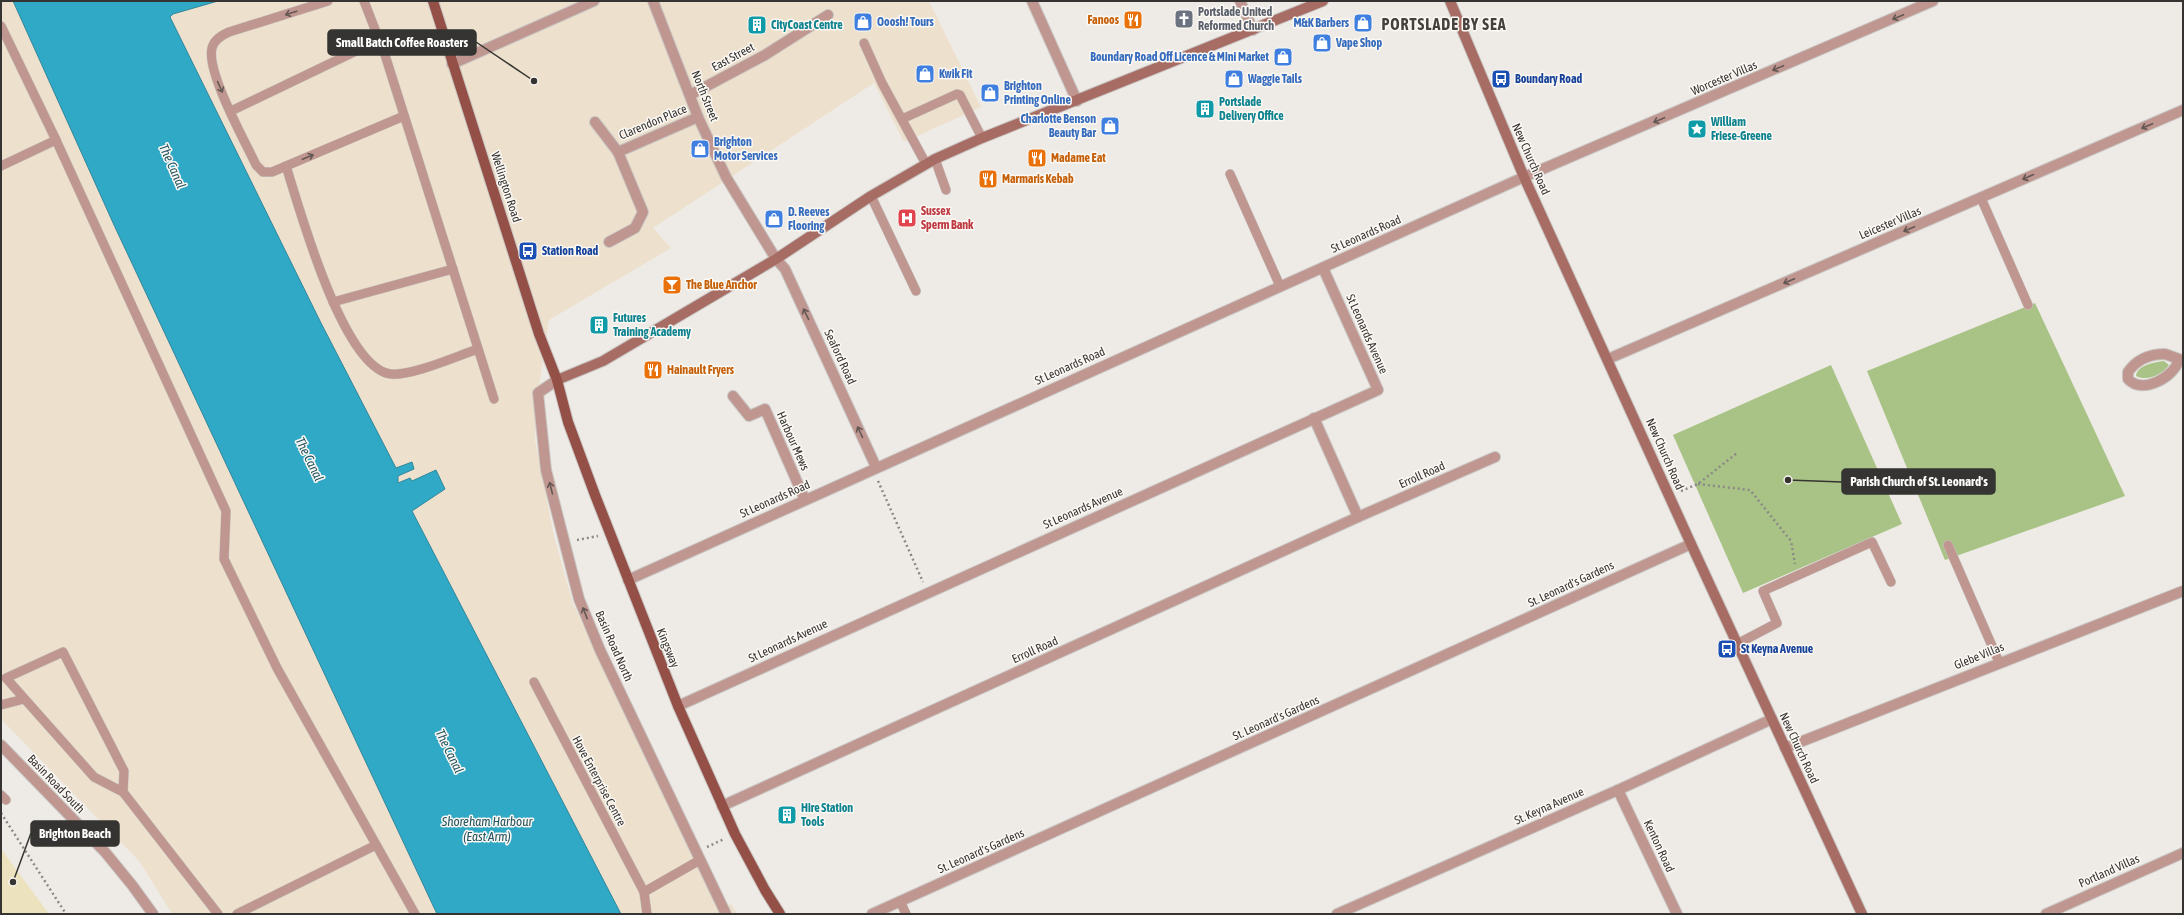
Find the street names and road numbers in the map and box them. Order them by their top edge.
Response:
street label: East Street [709,40,757,74]
street label: Worcester Villas [1689,58,1759,98]
street label: North Street [689,69,722,124]
street label: Clarendon Place [617,101,689,143]
street label: New Church Road [1509,121,1553,197]
street label: Wellington Road [488,150,524,224]
street label: Leicester Villas [1857,204,1923,242]
street label: St Leonards Road [1329,212,1403,256]
street label: St Leonards Avenue [1343,292,1391,376]
street label: Seaford Road [821,327,859,387]
street label: St Leonards Road [1033,344,1107,388]
street label: Harbour Mews [774,409,812,473]
street label: New Church Road [1643,416,1687,492]
street label: Erroll Road [1397,459,1447,491]
street label: St Leonards Road [738,477,812,521]
street label: St Leonards Avenue [1041,484,1125,532]
street label: St. Leonard's Gardens [1526,558,1616,610]
street label: Basin Road North [592,609,636,683]
street label: St Leonards Avenue [746,617,830,665]
street label: Kingsway [654,626,682,670]
street label: Erroll Road [1010,634,1060,666]
street label: Glebe Villas [1952,640,2006,672]
street label: St. Leonard's Gardens [1231,693,1321,743]
street label: New Church Road [1776,710,1822,786]
street label: Hove Enterprise Centre [569,734,629,828]
street label: Basin Road South [25,752,87,816]
street label: St. Keyna Avenue [1512,784,1586,828]
street label: Kenton Road [1641,818,1677,874]
street label: St. Leonard's Gardens [936,826,1026,876]
street label: Portland Villas [2076,851,2142,891]

